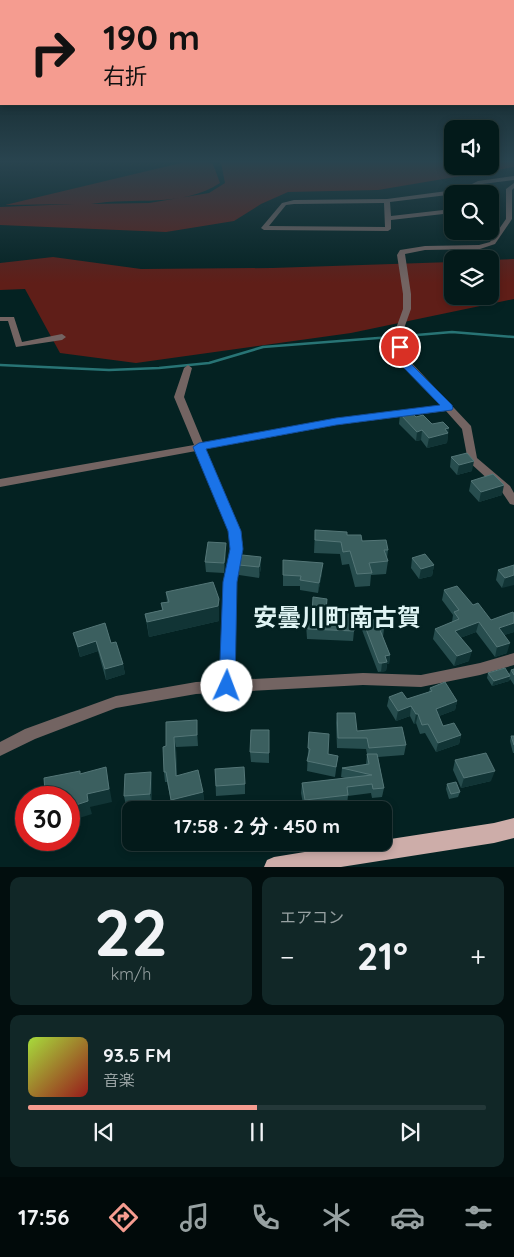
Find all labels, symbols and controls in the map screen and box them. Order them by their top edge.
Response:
text: 190 m [103,15,200,59]
icon: right [20,20,85,85]
text: 右折 [103,62,147,90]
map controls [444,120,499,305]
button: sound [444,120,499,175]
button: search [444,185,499,240]
button: layers [444,250,499,305]
pin [379,326,421,368]
icon: arrive [386,333,414,361]
district label: 安曇川町南古賀 [253,602,421,632]
position arrow [200,659,252,711]
speed limit sign: 30 [15,786,80,851]
text: 17:58 · 2 分 · 450 m [174,814,340,838]
text: 22 [94,891,168,972]
text: エアコン [280,907,344,927]
text: 21° [357,932,408,980]
text: − [280,939,295,974]
text: + [470,939,486,974]
text: km/h [111,964,151,984]
text: 93.5 FM [103,1043,171,1067]
text: 音楽 [103,1070,135,1090]
icon: previous [90,1118,118,1146]
icon: pause [243,1118,271,1146]
icon: next [396,1118,424,1146]
icon: directions [106,1200,141,1235]
icon: music [177,1200,212,1235]
icon: phone [248,1200,283,1235]
icon: climate [319,1200,354,1235]
icon: car [390,1200,425,1235]
icon: filters [461,1200,496,1235]
text: 17:56 [18,1203,70,1231]

